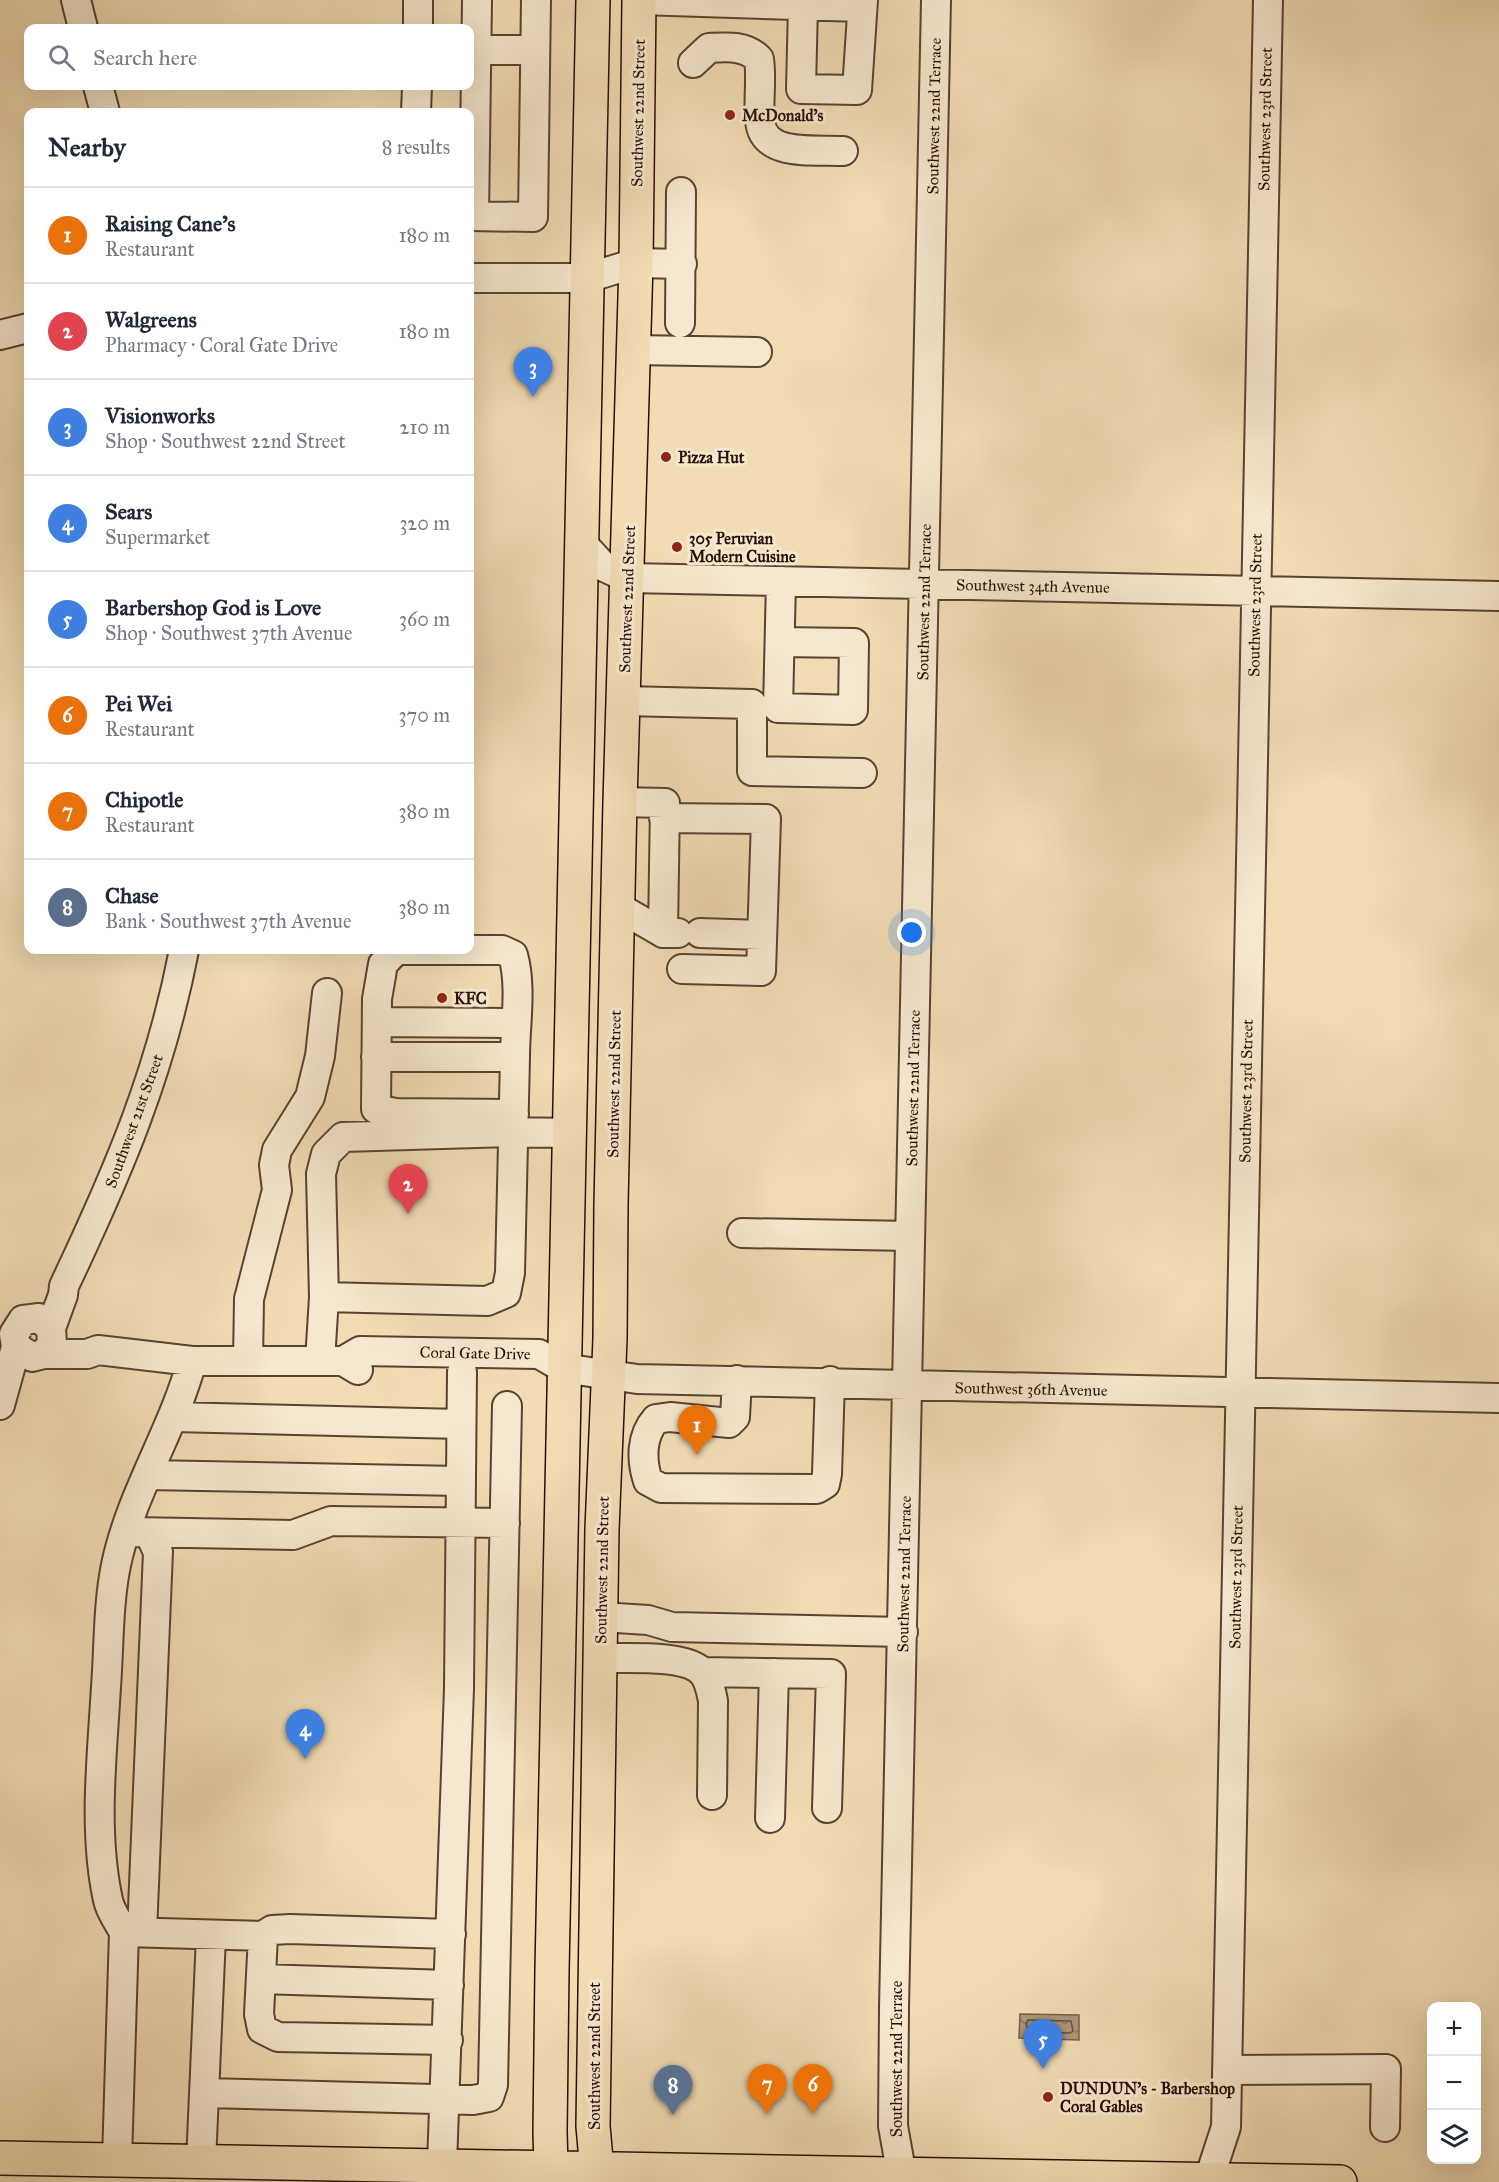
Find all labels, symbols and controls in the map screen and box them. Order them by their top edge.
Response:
search box [24,24,474,90]
street label: Southwest 22nd Terrace [923,37,945,194]
street label: Southwest 22nd Street [627,39,649,187]
icon: search [45,41,78,74]
text: Search here [93,44,197,71]
street label: Southwest 23rd Street [1254,47,1276,191]
place label: McDonald's [742,106,823,125]
marker: McDonald's [723,108,737,122]
text: Nearby [48,131,126,163]
text: 8 results [382,135,450,159]
text: Raising Cane's [105,210,235,237]
text: 1 [64,223,71,247]
text: 180 m [399,223,450,247]
text: Restaurant [105,237,195,261]
text: Walgreens [105,306,197,333]
text: 2 [63,319,72,343]
text: 180 m [399,319,450,343]
text: Pharmacy · Coral Gate Drive [105,333,338,357]
pin: 3 [514,348,552,397]
text: Visionworks [105,402,215,429]
text: 3 [64,415,72,439]
text: 210 m [400,415,450,439]
text: Shop · Southwest 22nd Street [105,429,346,453]
place label: Pizza Hut [678,448,745,467]
marker: Pizza Hut [659,450,673,464]
text: Sears [105,498,152,525]
text: 4 [62,511,73,535]
text: 320 m [399,511,450,535]
street label: Southwest 22nd Terrace [913,523,935,680]
street label: Southwest 22nd Street [615,524,639,673]
text: Supermarket [105,525,210,549]
place label: 305 Peruvian Modern Cuisine [689,529,796,566]
street label: Southwest 23rd Street [1244,533,1266,677]
marker: 305 Peruvian Modern Cuisine [670,540,684,554]
street label: Southwest 34th Avenue [956,575,1110,597]
text: Barbershop God is Love [105,594,321,621]
text: 5 [63,607,72,631]
text: 360 m [399,607,450,631]
text: Shop · Southwest 37th Avenue [105,621,352,645]
text: Pei Wei [105,690,172,717]
text: 6 [62,703,73,727]
text: 370 m [399,703,450,727]
text: Restaurant [105,717,195,741]
text: Chipotle [105,786,183,813]
text: 7 [62,799,73,823]
text: 380 m [399,799,450,823]
text: Restaurant [105,813,195,837]
text: Chase [105,882,159,909]
text: 8 [62,895,73,919]
text: 380 m [399,895,450,919]
text: Bank · Southwest 37th Avenue [105,909,351,933]
your location [897,918,926,947]
place label: KFC [454,989,487,1008]
marker: KFC [435,991,449,1005]
street label: Southwest 22nd Terrace [902,1009,924,1166]
street label: Southwest 22nd Street [603,1010,625,1158]
street label: Southwest 23rd Street [1235,1019,1257,1163]
street label: Southwest 21st Street [101,1051,167,1191]
pin: 2 [388,1164,428,1214]
street label: Coral Gate Drive [419,1343,531,1363]
street label: Southwest 36th Avenue [954,1378,1108,1400]
pin: 1 [678,1406,716,1455]
street label: Southwest 22nd Terrace [893,1495,915,1652]
street label: Southwest 22nd Street [591,1496,613,1644]
street label: Southwest 23rd Street [1225,1505,1247,1649]
pin: 4 [286,1710,324,1759]
street label: Southwest 22nd Terrace [887,1980,906,2137]
street label: Southwest 22nd Street [585,1982,604,2130]
map controls [1427,2002,1481,2164]
button: + [1427,2002,1481,2056]
pin: 5 [1024,2020,1062,2069]
button: − [1427,2056,1481,2110]
pin: 7 [748,2064,786,2114]
pin: 6 [794,2064,832,2114]
pin: 8 [654,2066,692,2115]
place label: DUNDUN’s - Barbershop Coral Gables [1060,2079,1235,2116]
marker: DUNDUN’s - Barbershop Coral Gables [1041,2090,1055,2104]
button: layers [1427,2110,1481,2164]

